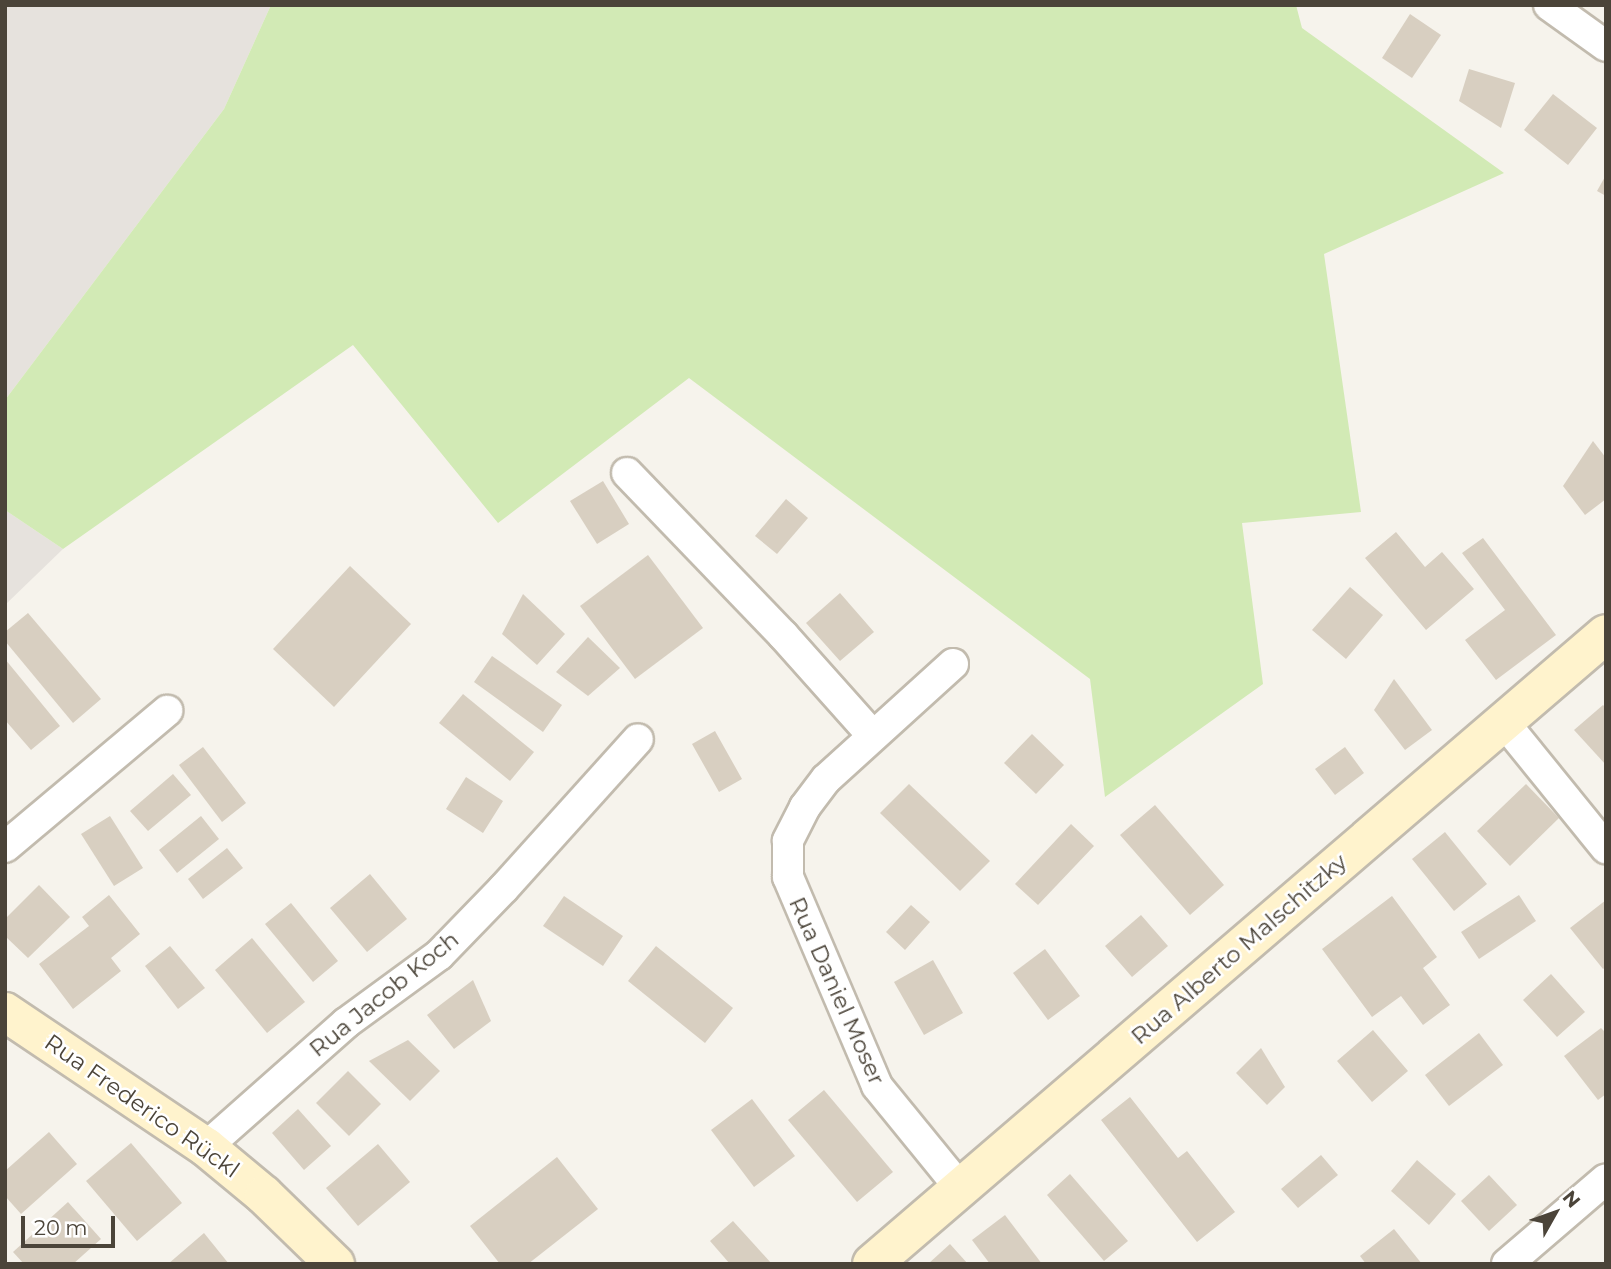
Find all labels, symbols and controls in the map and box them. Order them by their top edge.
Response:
street label: Rua Alberto Malschitzky [1126,848,1352,1050]
street label: Rua Daniel Moser [783,893,891,1089]
street label: Rua Jacob Koch [304,925,464,1063]
street label: Rua Frederico Rückl [39,1028,245,1184]
north arrow [1520,1178,1590,1248]
text: N [1558,1186,1585,1212]
scale bar [24,1202,119,1246]
text: 20 m [34,1215,88,1240]

